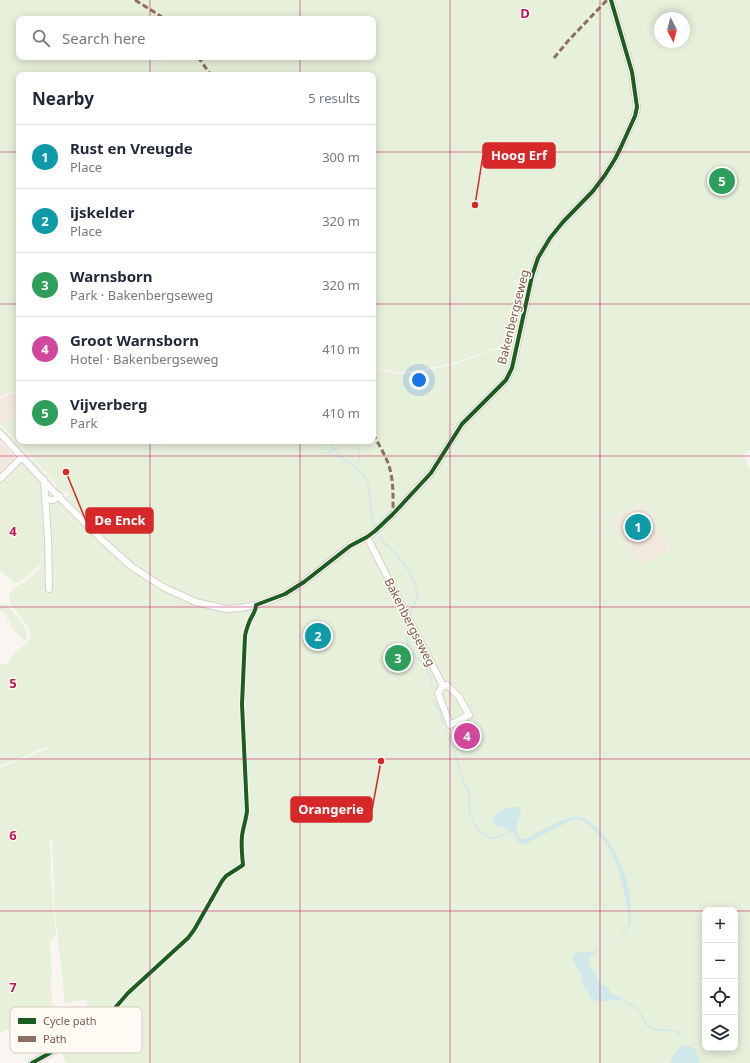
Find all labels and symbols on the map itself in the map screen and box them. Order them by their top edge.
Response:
text: D [520,4,530,22]
north arrow [654,12,690,48]
callout: Hoog Erf [483,143,555,168]
text: Hoog Erf [491,146,548,164]
pin: 5 [709,166,735,196]
street label: Bakenbergseweg [493,268,533,366]
your location [409,370,429,390]
callout: De Enck [86,508,153,533]
text: De Enck [94,511,147,529]
pin: 1 [625,512,651,542]
text: 4 [9,522,17,540]
street label: Bakenbergseweg [380,575,440,669]
pin: 2 [305,621,331,651]
pin: 3 [385,643,411,673]
text: 5 [9,674,17,692]
pin: 4 [454,721,480,751]
callout: Orangerie [291,797,372,822]
text: Orangerie [298,800,364,818]
text: 6 [9,826,17,844]
text: 7 [9,978,17,996]
legend [10,1007,142,1053]
text: Cycle path [43,1013,96,1028]
text: Path [43,1031,67,1046]

